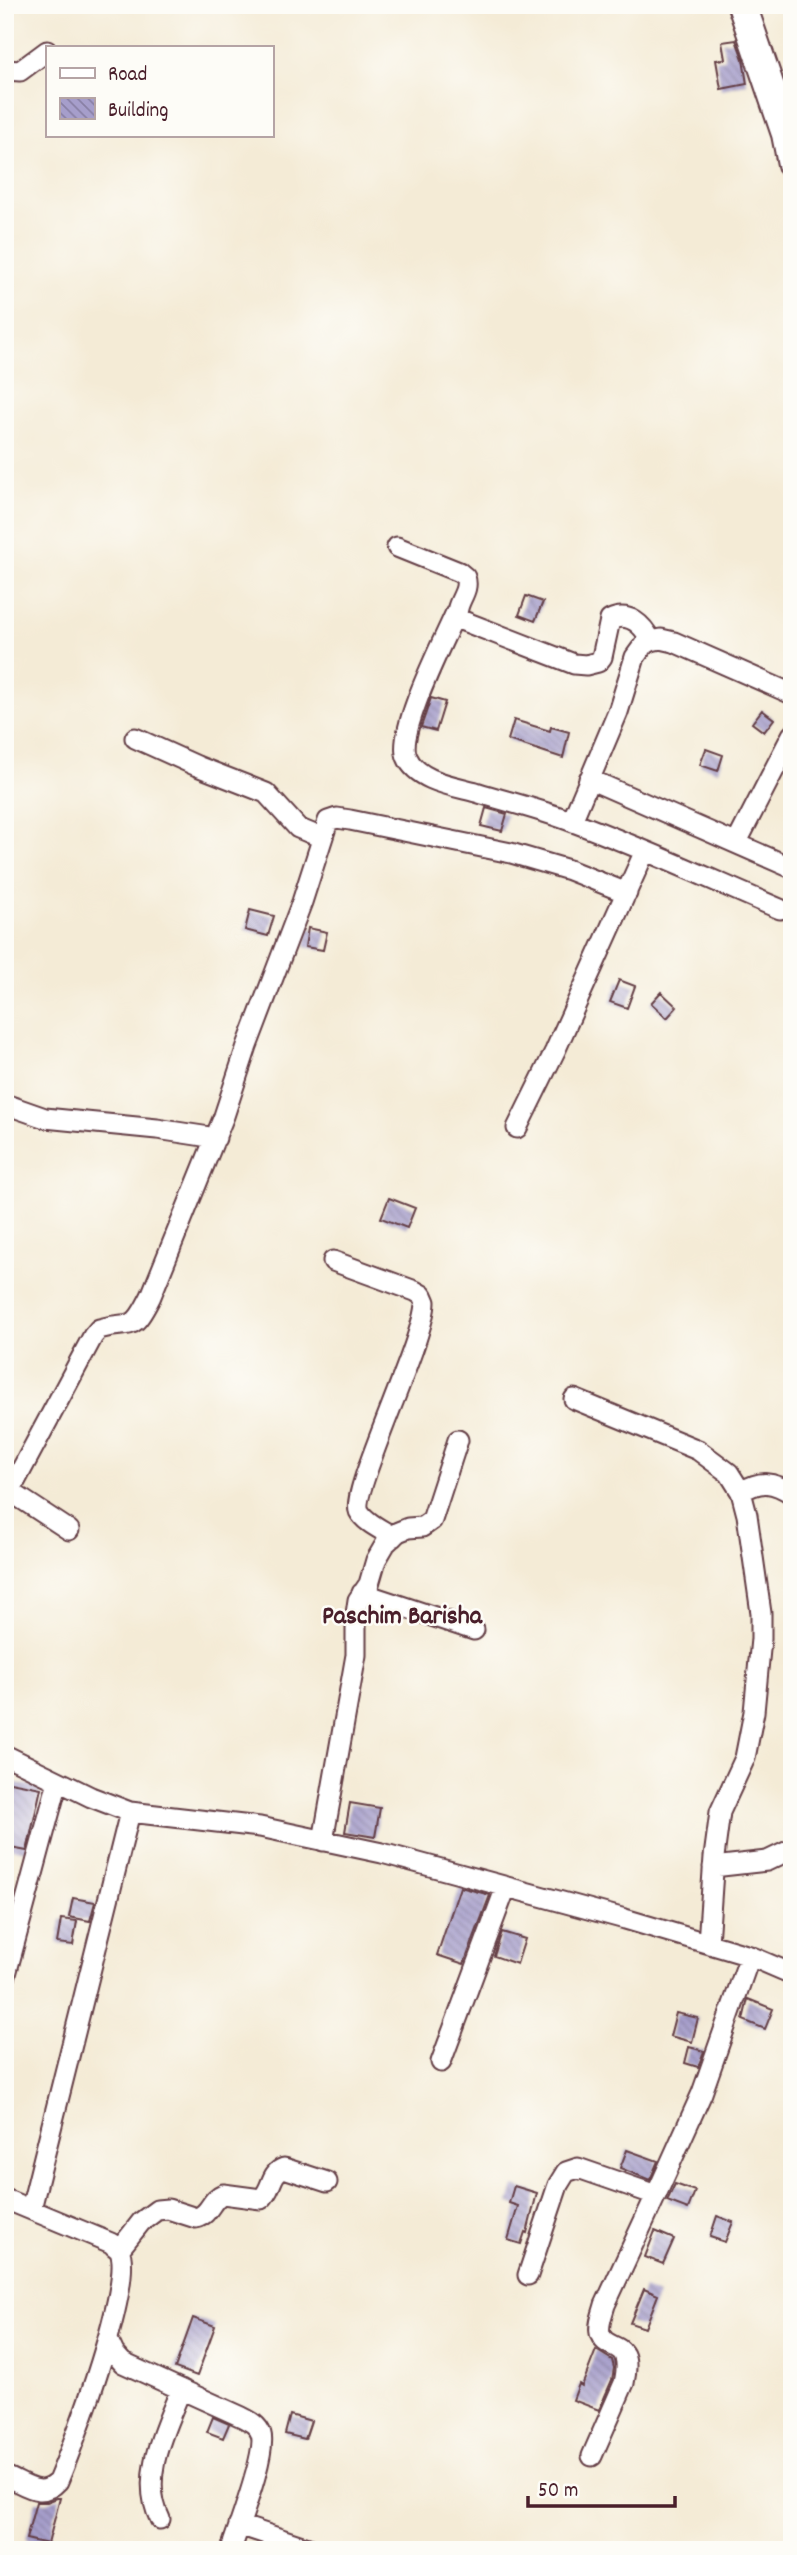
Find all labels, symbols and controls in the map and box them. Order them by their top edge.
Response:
legend [46,46,273,136]
text: Road [108,61,147,91]
text: Building [108,97,168,127]
district label: Paschim Barisha [322,1599,483,1636]
scale bar [528,2464,674,2508]
text: 50 m [538,2477,578,2507]

